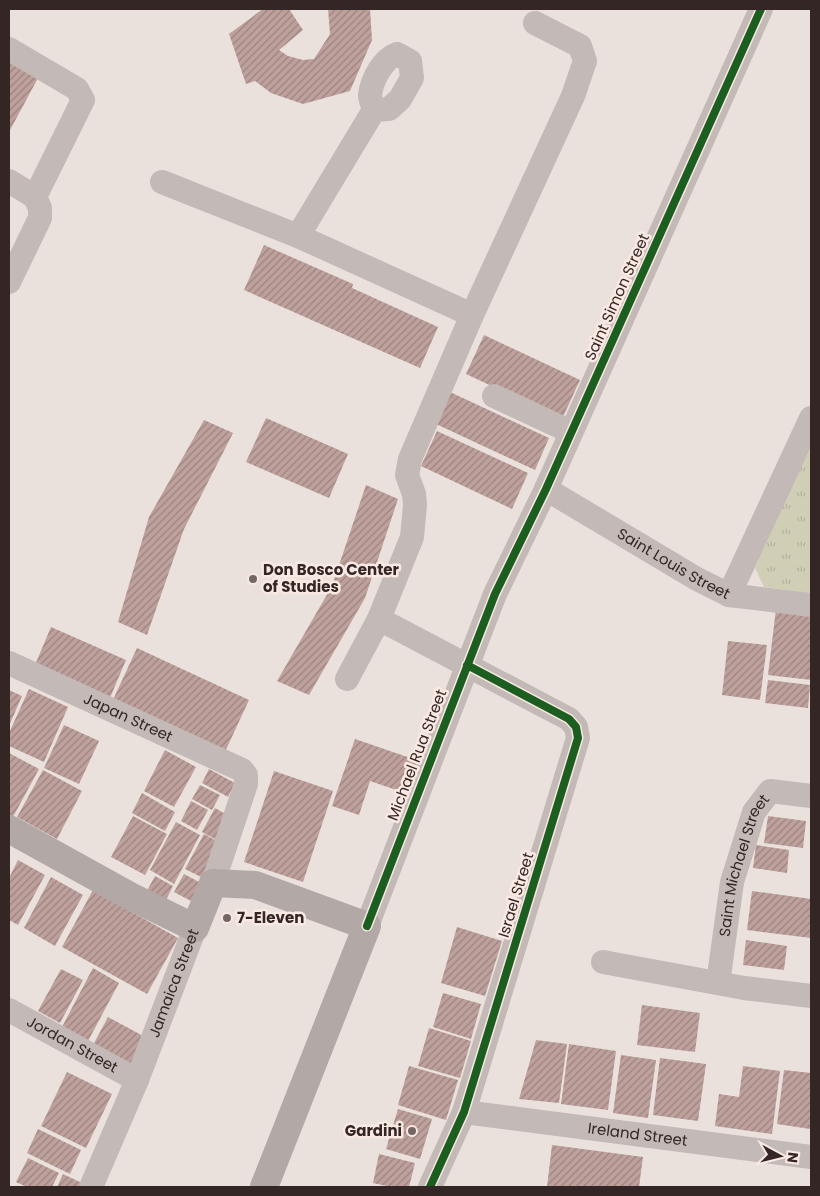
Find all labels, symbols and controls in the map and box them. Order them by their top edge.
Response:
street label: Saint Simon Street [579,230,654,364]
street label: Saint Louis Street [613,523,734,604]
place label: Don Bosco Center of Studies [263,559,399,597]
marker: Don Bosco Center of Studies [247,573,259,585]
street label: Michael Rua Street [382,686,451,824]
street label: Japan Street [80,688,176,747]
street label: Saint Michael Street [714,790,774,938]
street label: Israel Street [493,850,538,940]
place label: 7-Eleven [237,907,304,928]
marker: 7-Eleven [221,912,233,924]
street label: Jamaica Street [143,926,204,1040]
street label: Jordan Street [23,1011,122,1078]
street label: Ireland Street [587,1117,689,1151]
place label: Gardini [345,1120,402,1141]
marker: Gardini [406,1125,418,1137]
north arrow [755,1131,805,1181]
text: N [782,1151,803,1164]

